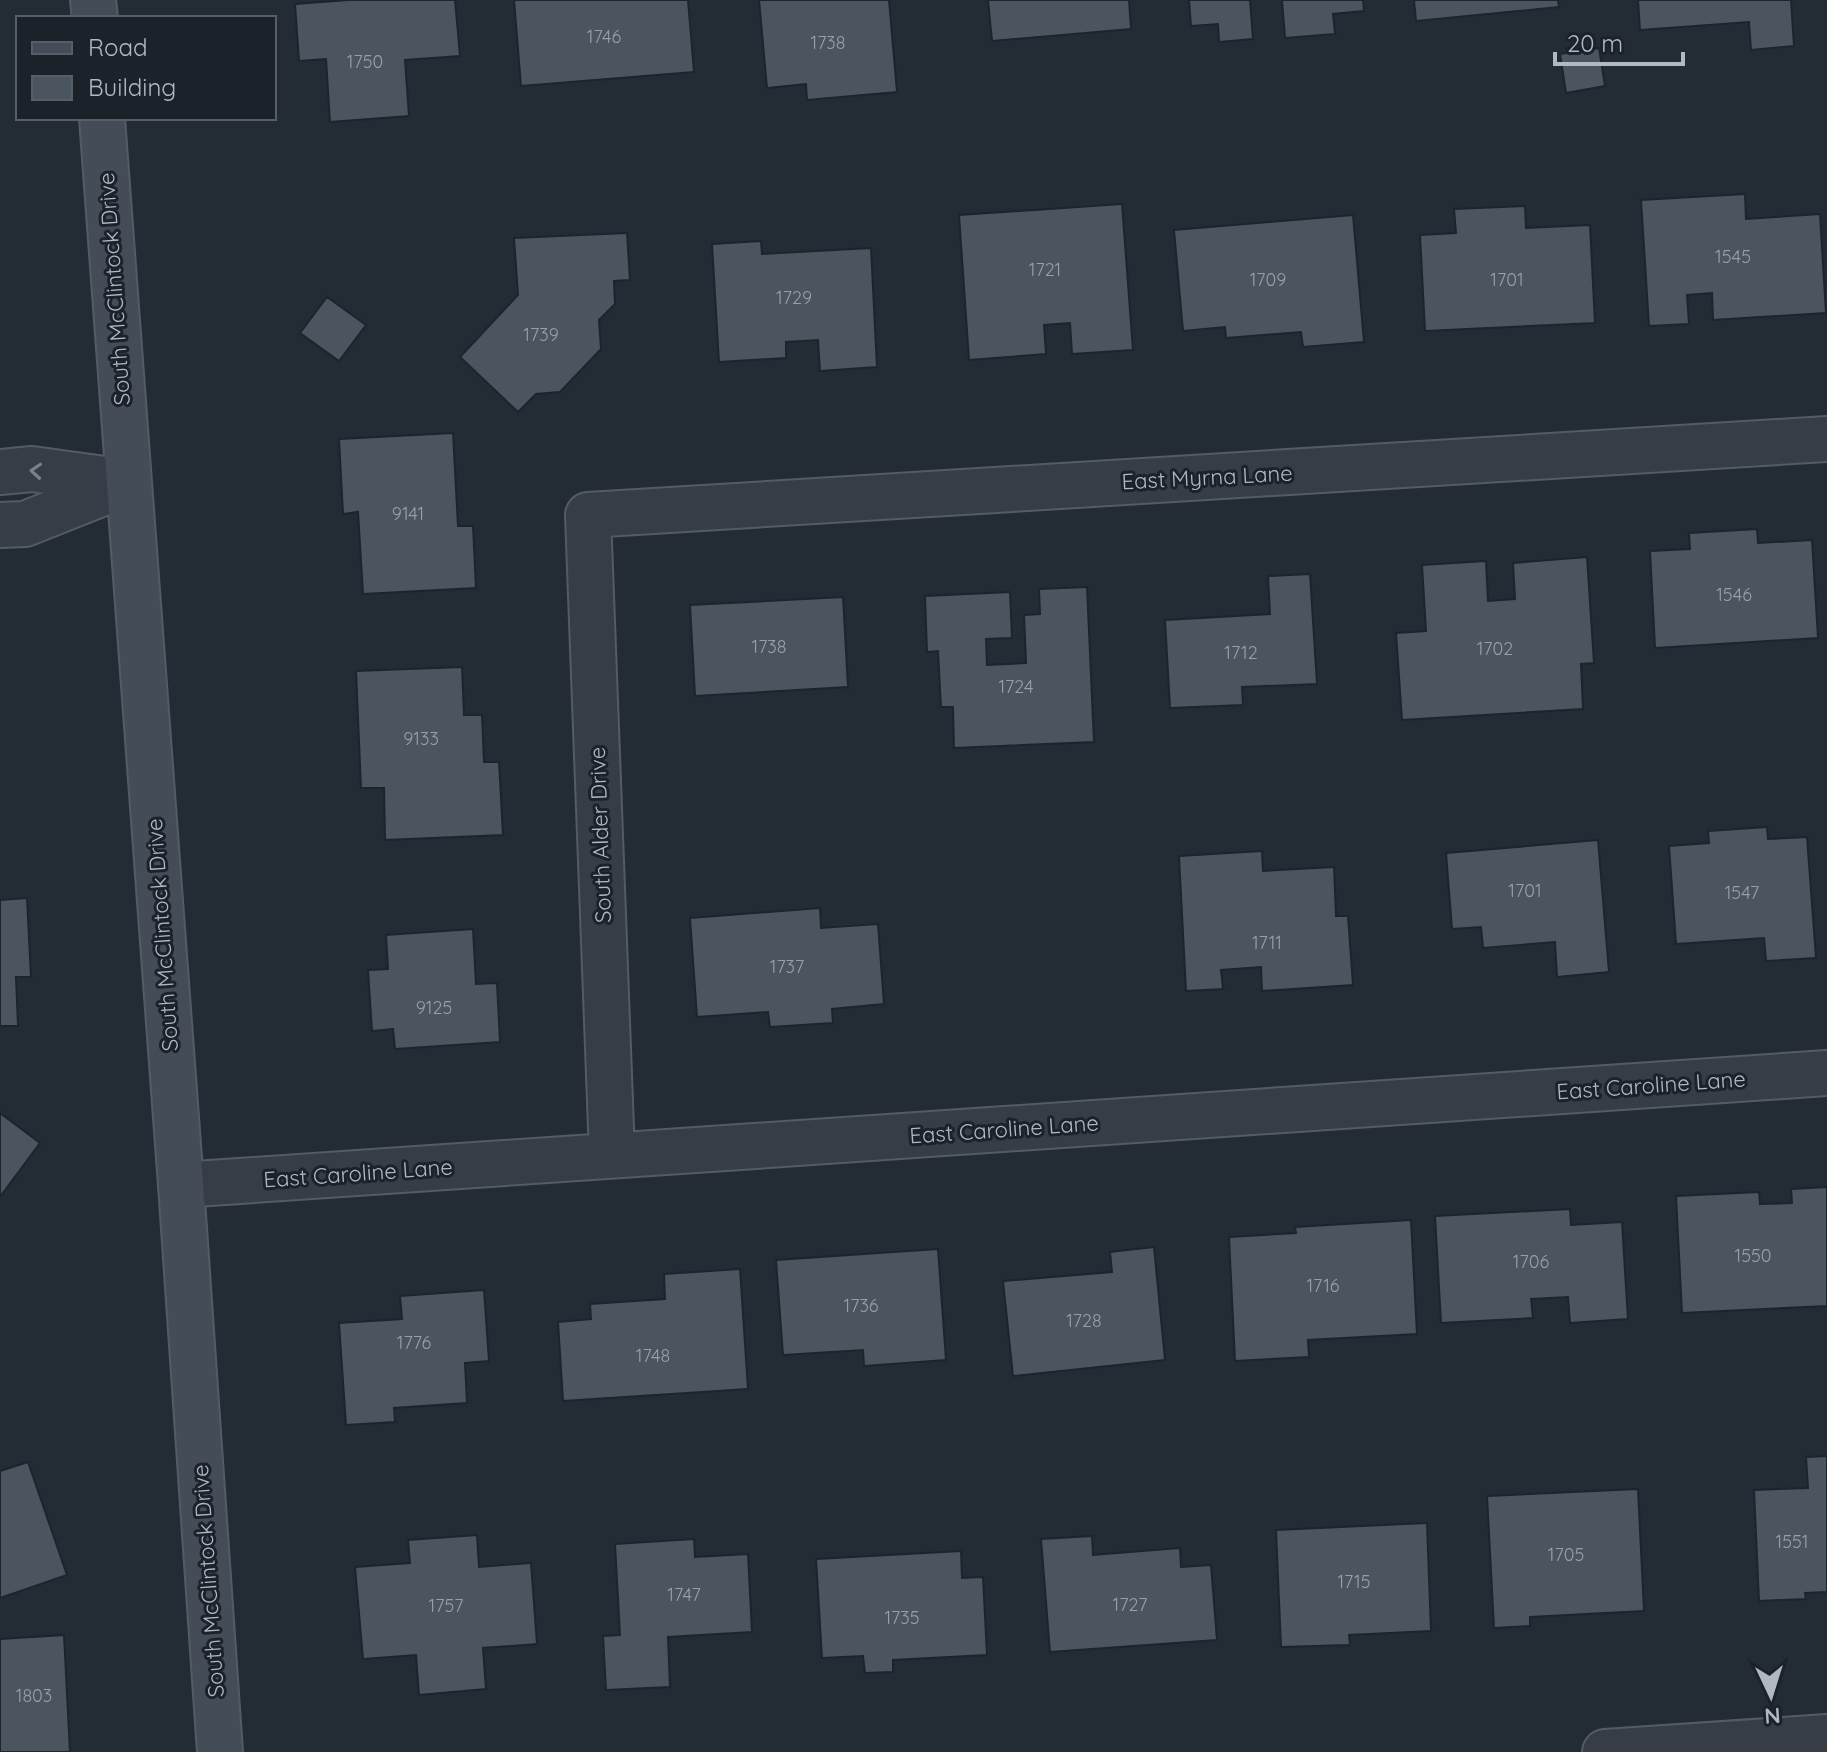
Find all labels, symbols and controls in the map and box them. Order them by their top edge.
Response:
legend [16,16,276,120]
scale bar [1555,16,1683,66]
house number: 1746 [587,25,621,48]
text: 20 m [1567,28,1623,58]
house number: 1738 [810,31,846,54]
text: Road [88,32,148,62]
house number: 1750 [347,50,383,73]
text: Building [88,72,176,102]
street label: South McClintock Drive [92,172,136,406]
house number: 1545 [1715,245,1751,268]
house number: 1721 [1029,258,1061,281]
house number: 1709 [1250,268,1286,291]
house number: 1701 [1490,268,1524,291]
house number: 1729 [776,286,812,309]
house number: 1739 [523,323,559,346]
street label: East Myrna Lane [1121,459,1293,495]
one-way arrow [29,463,42,480]
house number: 9141 [392,502,424,525]
house number: 1546 [1716,583,1752,606]
house number: 1738 [751,635,787,658]
house number: 1702 [1477,637,1513,660]
house number: 1712 [1224,641,1258,664]
house number: 1724 [998,675,1034,698]
house number: 9133 [403,727,439,750]
street label: South Alder Drive [583,746,617,924]
street label: South McClintock Drive [140,818,184,1052]
house number: 1701 [1508,879,1542,902]
house number: 1547 [1725,881,1759,904]
house number: 1711 [1252,931,1282,954]
house number: 1737 [770,955,804,978]
house number: 9125 [416,996,452,1019]
street label: East Caroline Lane [1555,1064,1747,1106]
street label: East Caroline Lane [908,1108,1100,1150]
street label: East Caroline Lane [262,1152,454,1194]
house number: 1550 [1735,1244,1772,1267]
house number: 1706 [1513,1250,1549,1273]
house number: 1716 [1306,1274,1340,1297]
house number: 1736 [843,1294,879,1317]
house number: 1728 [1066,1309,1102,1332]
house number: 1776 [397,1331,431,1354]
house number: 1748 [636,1344,670,1367]
street label: South McClintock Drive [186,1464,230,1698]
house number: 1551 [1776,1530,1808,1553]
house number: 1705 [1548,1543,1584,1566]
house number: 1715 [1337,1570,1371,1593]
house number: 1747 [667,1583,701,1606]
house number: 1727 [1113,1593,1147,1616]
house number: 1757 [429,1594,463,1617]
house number: 1735 [884,1606,920,1629]
north arrow [1731,1656,1811,1736]
house number: 1803 [16,1684,52,1707]
text: N [1763,1701,1781,1730]

